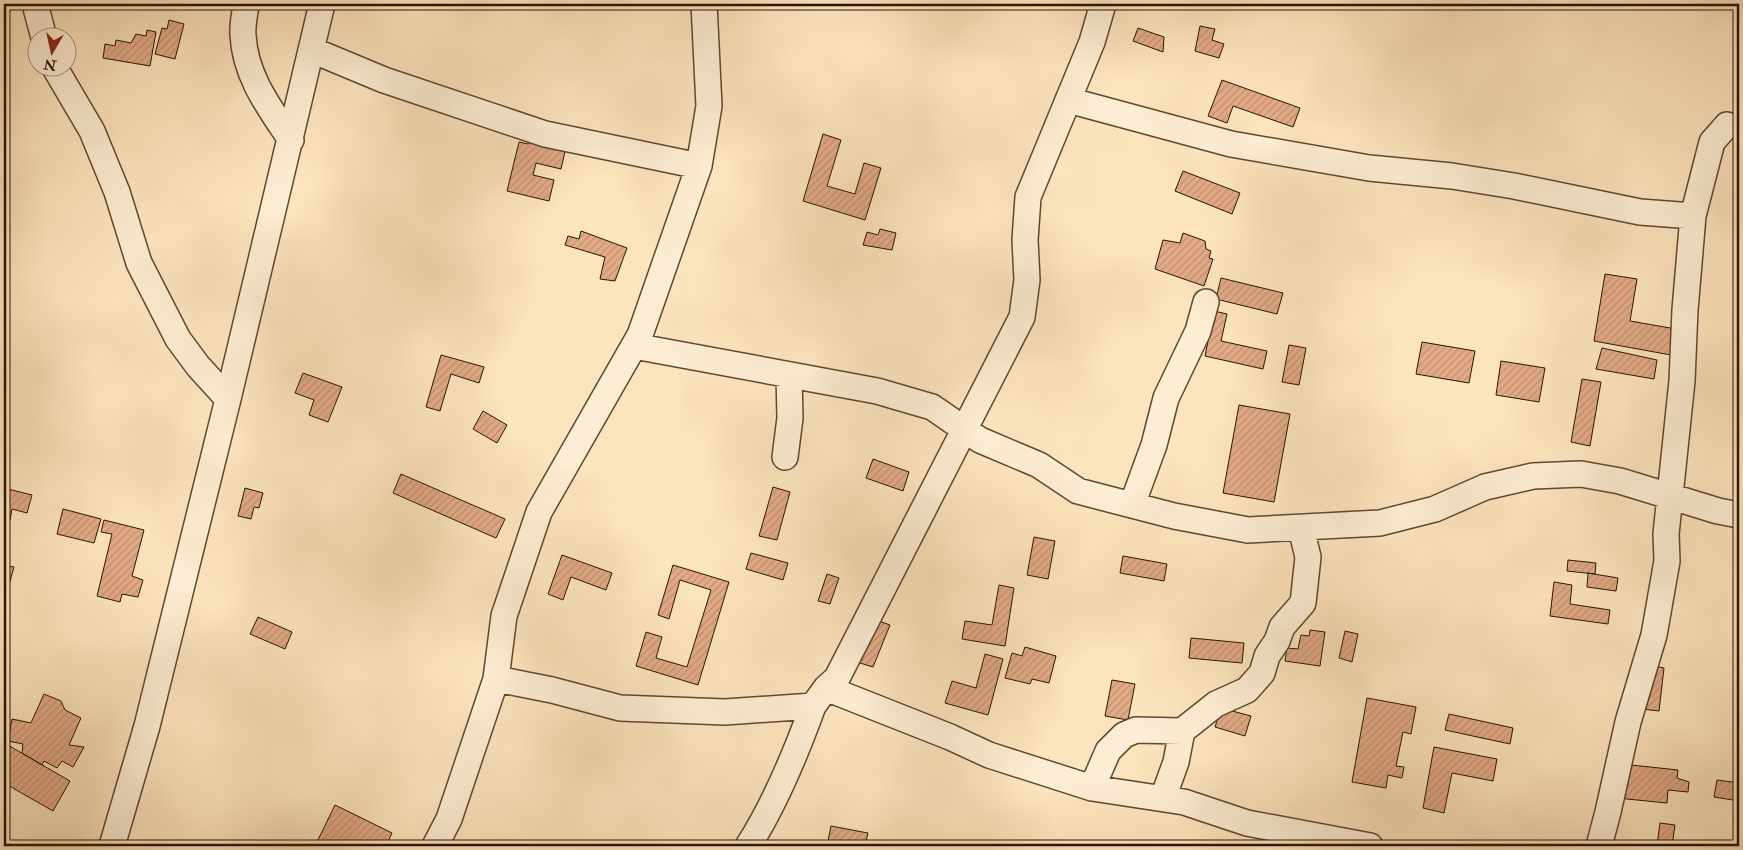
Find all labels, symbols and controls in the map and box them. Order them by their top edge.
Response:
north arrow [28,28,78,78]
text: N [42,55,59,74]

